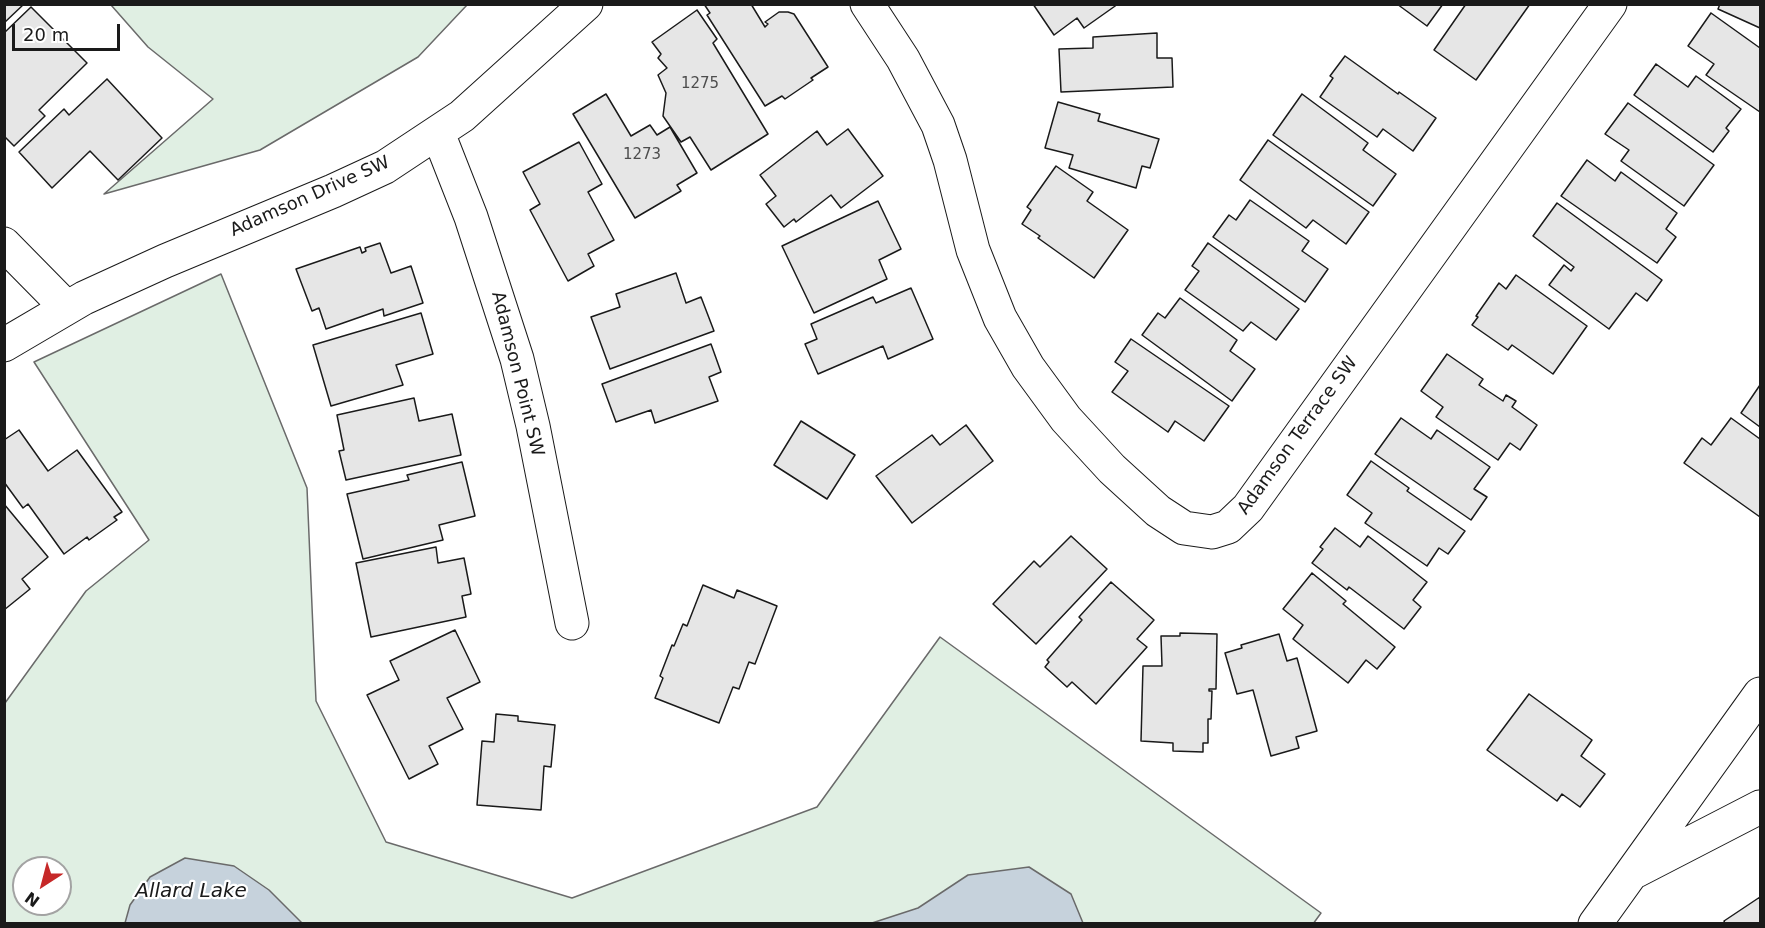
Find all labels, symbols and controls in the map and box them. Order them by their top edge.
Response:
scale bar [15,12,123,50]
text: 20 m [23,24,69,45]
house number: 1275 [681,75,719,93]
house number: 1273 [623,146,661,164]
street label: Adamson Drive SW [227,152,393,242]
street label: Adamson Point SW [486,289,548,459]
street label: Adamson Terrace SW [1233,353,1363,519]
north arrow [12,856,72,916]
water label: Allard Lake [135,880,247,904]
text: N [21,888,43,911]

